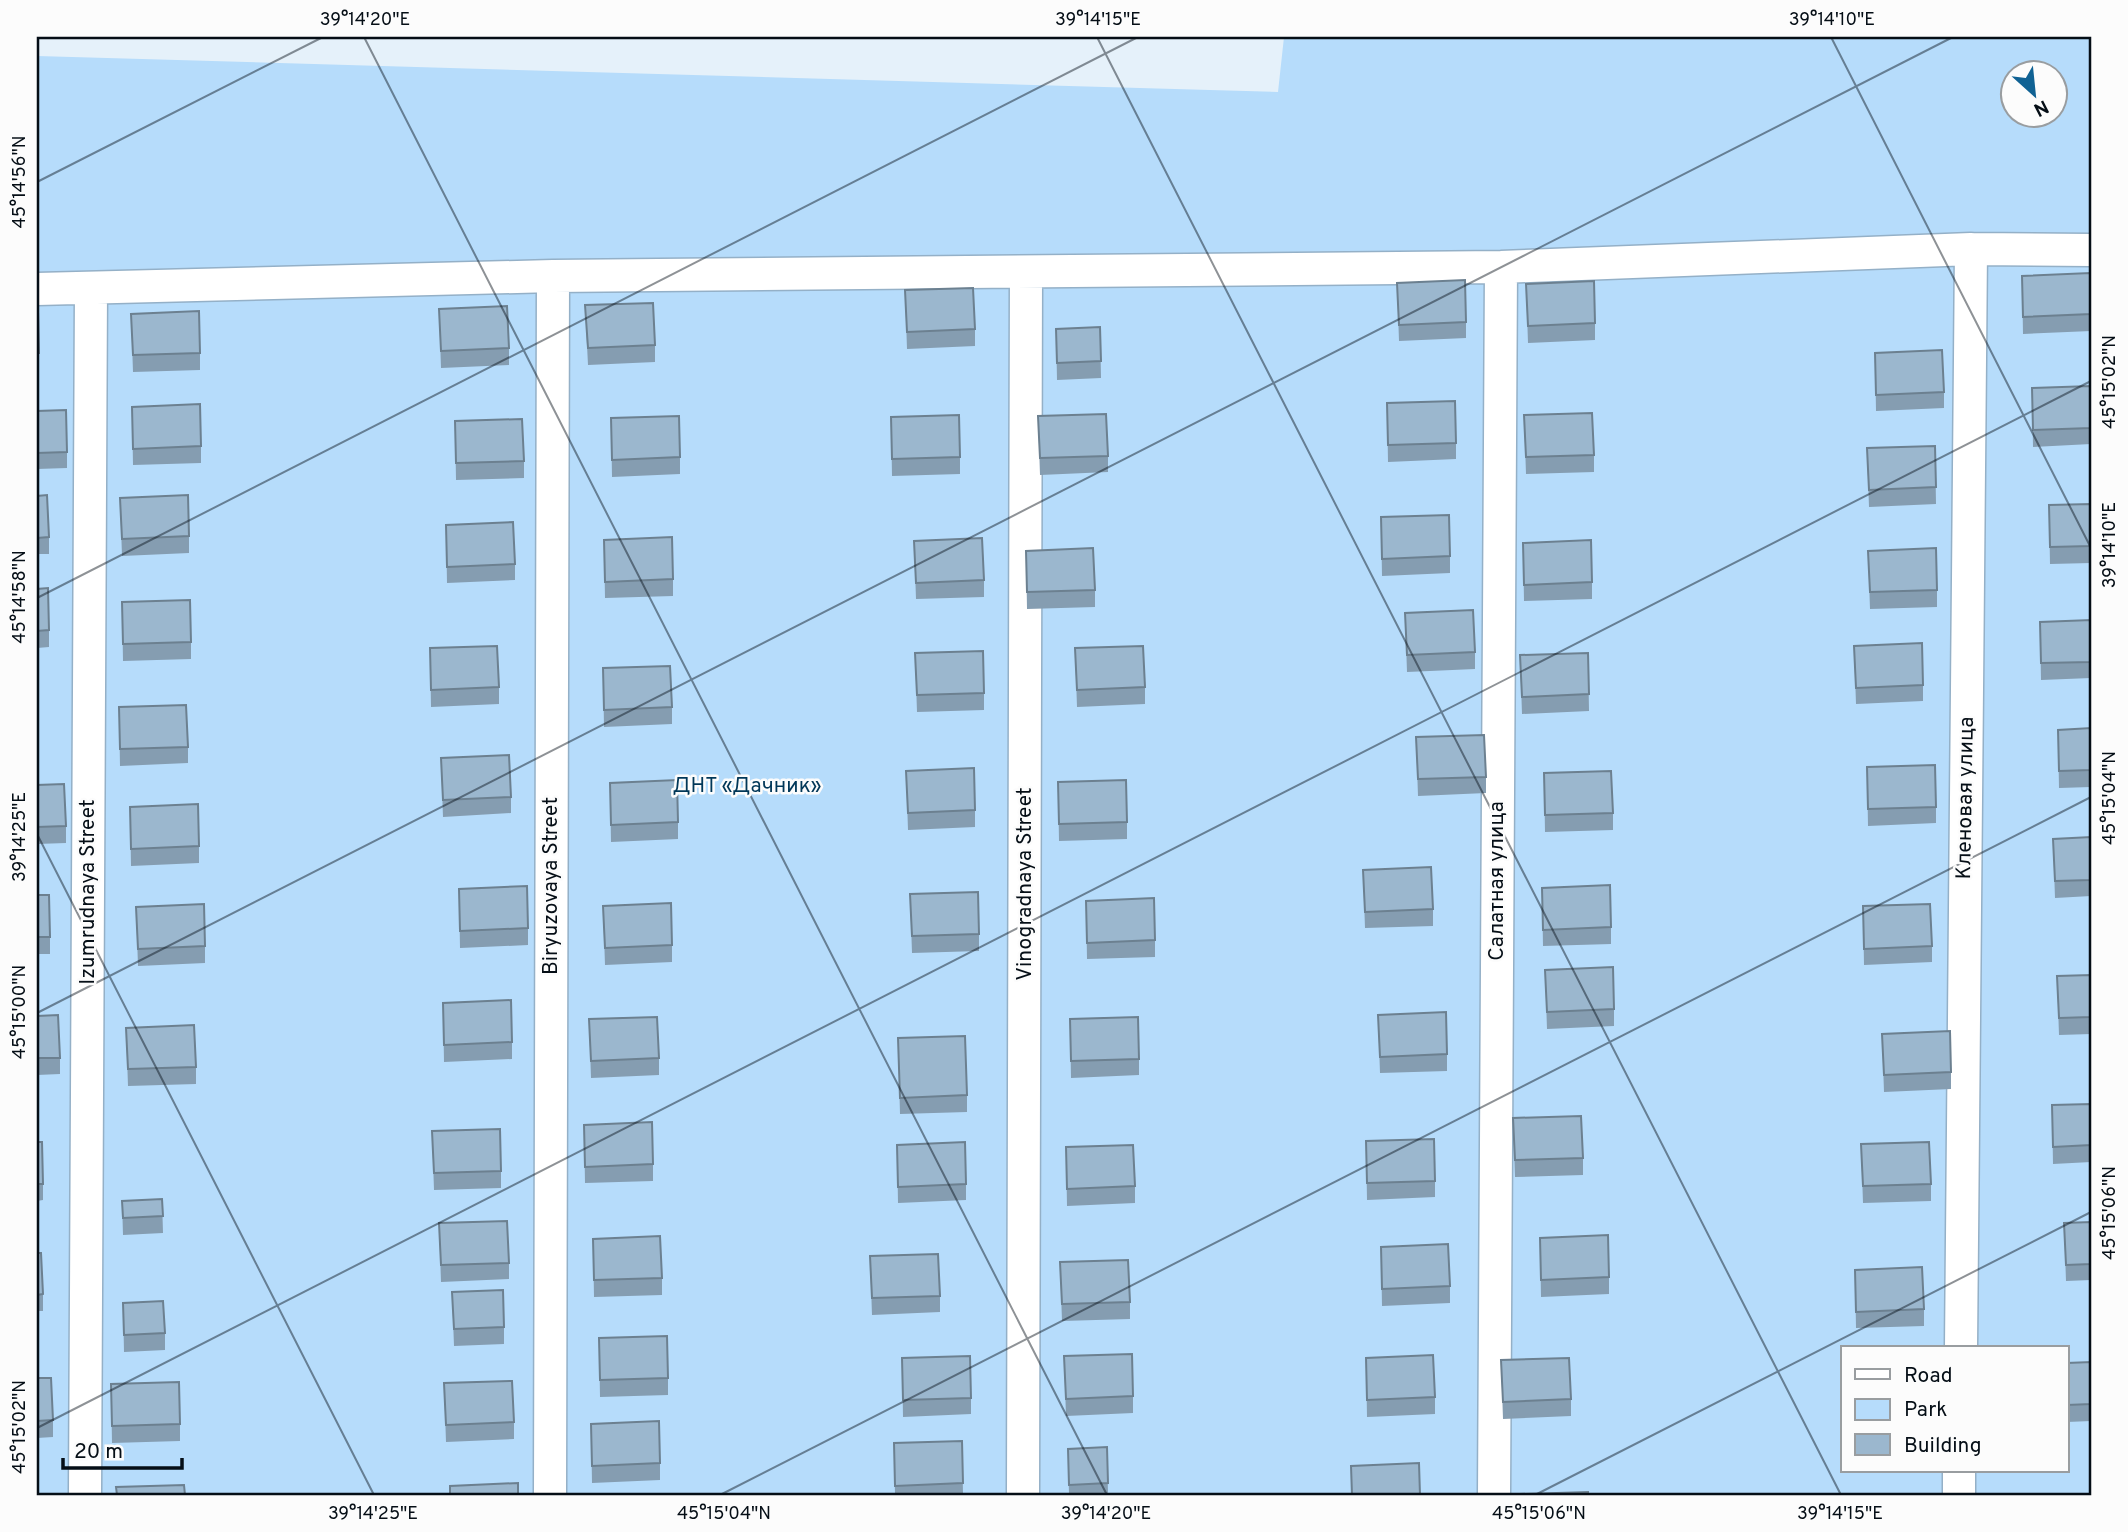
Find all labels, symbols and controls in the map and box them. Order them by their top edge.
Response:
text: 39°14'20"E [320,9,410,32]
text: 39°14'15"E [1055,9,1141,32]
text: 39°14'10"E [1789,9,1875,32]
north arrow [1998,60,2068,130]
text: N [2029,94,2052,121]
text: 45°14'56"N [9,135,32,229]
text: 45°15'02"N [2099,335,2122,429]
text: 39°14'10"E [2099,502,2122,588]
text: 45°14'58"N [9,550,32,644]
street label: Кленовая улица [1951,716,1981,880]
text: 45°15'04"N [2099,751,2122,845]
park label: ДНТ «Дачник» [673,773,822,800]
street label: Vinogradnaya Street [1012,787,1039,981]
text: 39°14'25"E [9,792,32,882]
street label: Biryuzovaya Street [538,797,565,975]
street label: Izumrudnaya Street [75,799,102,985]
street label: Салатная улица [1484,801,1511,961]
text: 45°15'00"N [9,965,32,1059]
text: 45°15'06"N [2099,1166,2122,1260]
legend [1841,1346,2068,1472]
text: Road [1904,1363,1953,1390]
text: 45°15'02"N [9,1380,32,1474]
text: Park [1904,1397,1947,1424]
scale bar [63,1427,182,1471]
text: Building [1904,1433,1982,1460]
text: 20 m [74,1439,123,1466]
text: 39°14'25"E [328,1503,418,1526]
text: 45°15'04"N [677,1503,771,1526]
text: 39°14'20"E [1061,1503,1151,1526]
text: 45°15'06"N [1492,1503,1586,1526]
text: 39°14'15"E [1797,1503,1883,1526]

